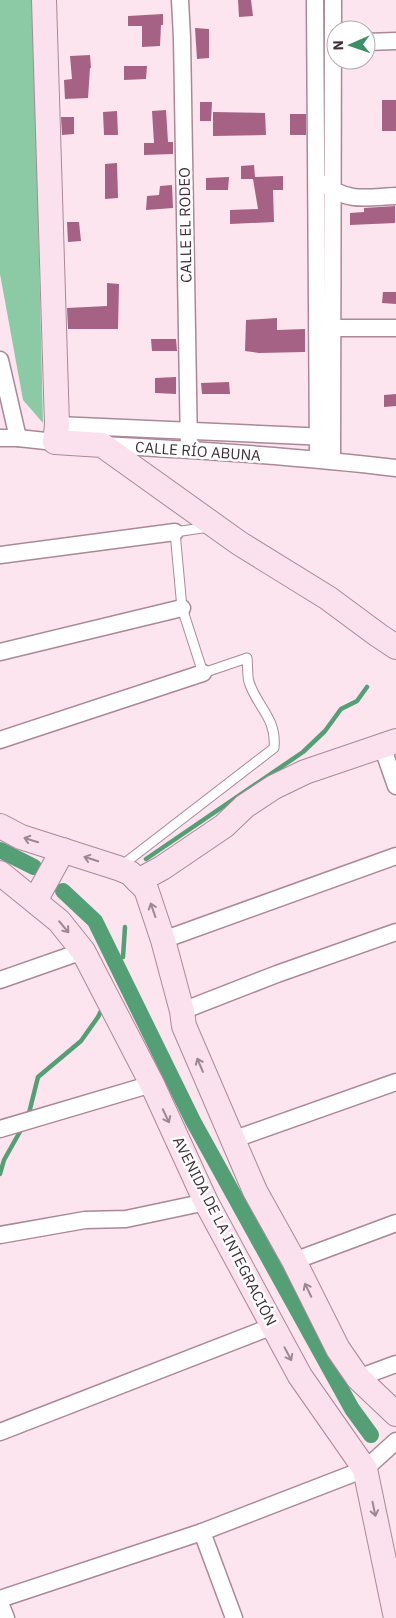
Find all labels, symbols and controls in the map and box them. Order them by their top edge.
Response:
north arrow [326,20,376,70]
text: N [329,40,347,51]
street label: CALLE EL RODEO [174,167,196,283]
street label: CALLE RÍO ABUNA [135,437,262,465]
one-way arrow [23,835,39,845]
one-way arrow [83,854,99,863]
one-way arrow [148,902,157,918]
one-way arrow [58,920,69,933]
one-way arrow [195,1058,205,1073]
one-way arrow [161,1108,171,1123]
street label: AVENIDA DE LA INTEGRACIÓN [169,1133,281,1329]
one-way arrow [303,1282,313,1297]
one-way arrow [283,1346,293,1361]
one-way arrow [369,1501,379,1517]

